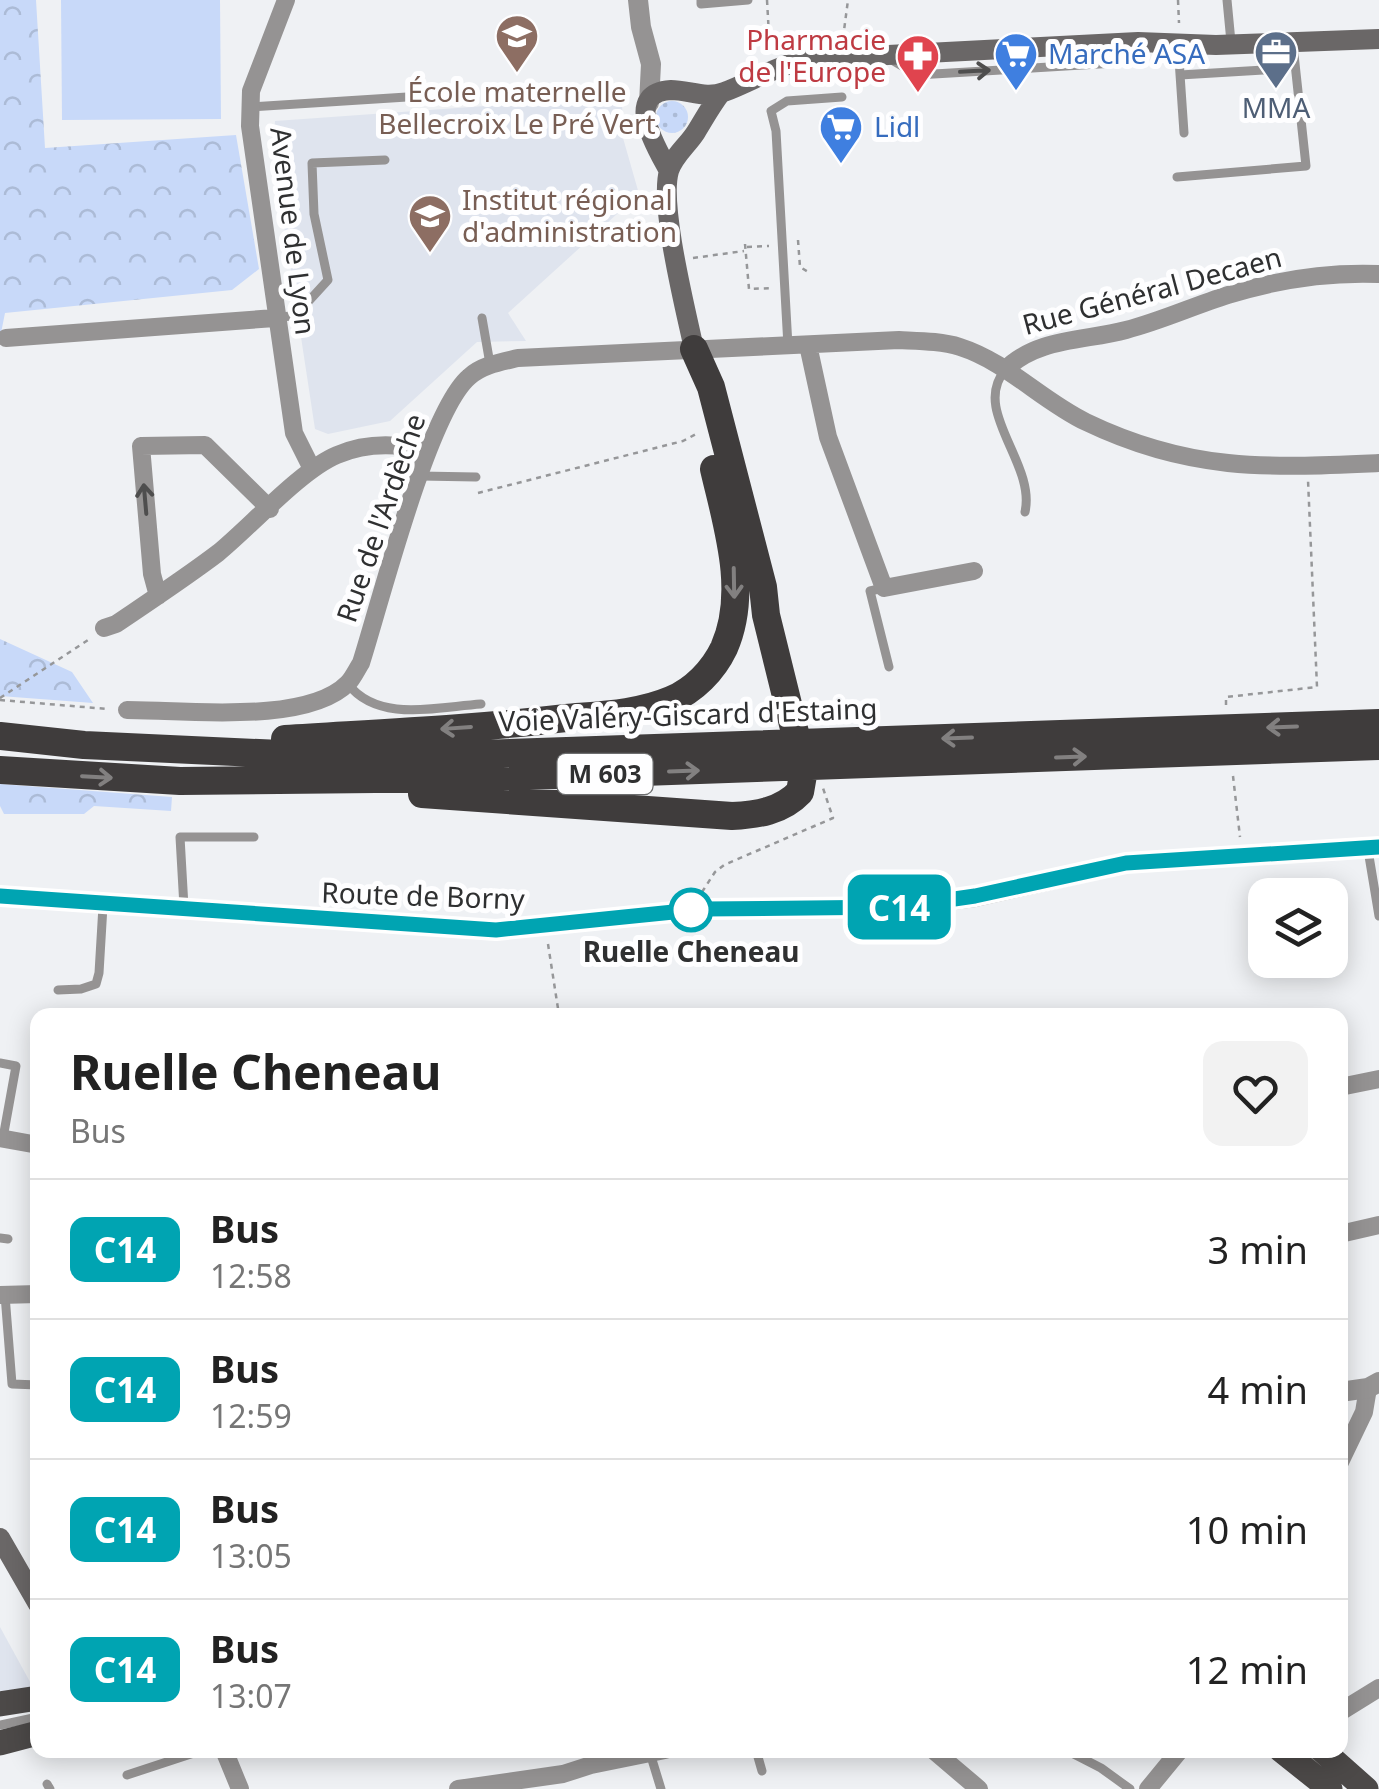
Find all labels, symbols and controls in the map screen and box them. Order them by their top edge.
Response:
school or university icon: École maternelle Bellecroix Le Pré Vert [494,13,540,74]
place label: Pharmacie de l'Europe [738,20,886,90]
office icon: MMA [1253,29,1299,90]
supermarket icon: Marché ASA [993,31,1039,92]
pharmacy icon: Pharmacie de l'Europe [895,33,941,94]
place label: Marché ASA [1048,34,1205,72]
one-way arrow [958,62,990,81]
place label: École maternelle Bellecroix Le Pré Vert [378,72,656,142]
place label: MMA [1242,88,1310,126]
supermarket icon: Lidl [818,104,864,165]
place label: Lidl [874,107,920,145]
street label: Avenue de Lyon [262,125,326,337]
place label: Institut régional d'administration [462,180,677,250]
school or university icon: Institut régional d'administration [407,193,453,254]
street label: Rue Général Decaen [1018,237,1285,343]
street label: Rue de l'Ardèche [327,408,434,627]
one-way arrow [136,484,155,516]
one-way arrow [724,566,744,598]
street label: Voie Valéry-Giscard d'Estaing [498,688,878,740]
one-way arrow [1266,717,1298,736]
one-way arrow [440,718,472,737]
one-way arrow [941,729,973,748]
one-way arrow [1054,747,1086,766]
road number: M 603 [558,754,652,794]
one-way arrow [667,761,699,780]
one-way arrow [81,768,113,787]
street label: Route de Borny [321,872,526,918]
line badge: C14 [842,874,956,940]
map controls [1248,878,1348,978]
button: layers [1248,878,1348,978]
text: C14 [868,884,930,931]
marker: Ruelle Cheneau [670,889,712,931]
place label: Ruelle Cheneau [583,932,799,970]
text: Ruelle Cheneau [70,1039,442,1104]
button: heart [1203,1041,1308,1146]
text: Bus [70,1109,126,1152]
text: Bus [210,1202,279,1254]
text: 3 min [1208,1223,1308,1275]
text: C14 [94,1226,156,1273]
text: 12:58 [210,1254,292,1297]
text: Bus [210,1342,279,1394]
text: 4 min [1208,1363,1308,1415]
text: C14 [94,1366,156,1413]
text: 12:59 [210,1394,292,1437]
text: Bus [210,1482,279,1534]
text: 10 min [1186,1503,1308,1555]
text: C14 [94,1506,156,1553]
text: 13:05 [210,1534,292,1577]
text: Bus [210,1622,279,1674]
text: 12 min [1186,1643,1308,1695]
text: C14 [94,1646,156,1693]
text: 13:07 [210,1674,292,1717]

